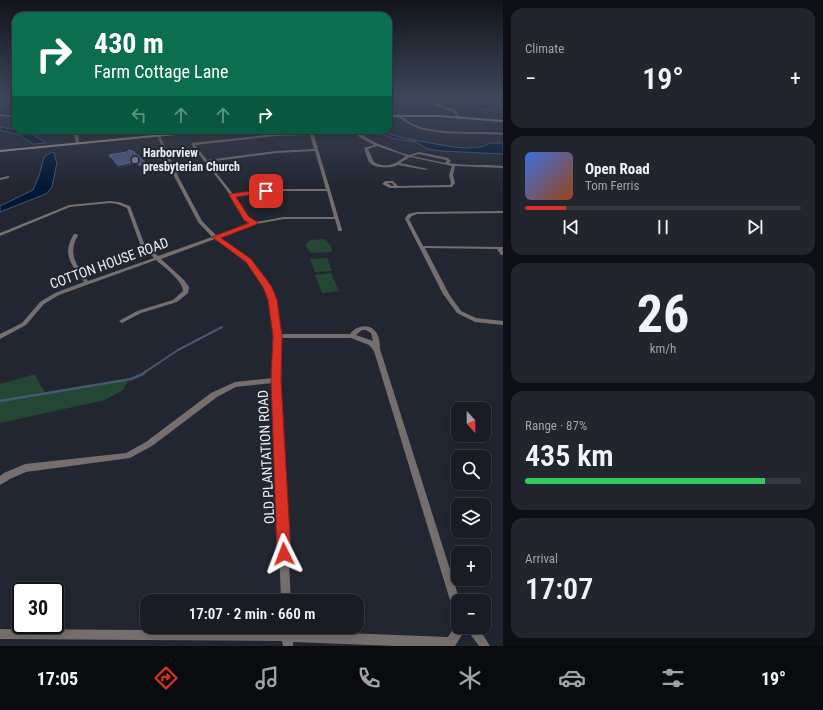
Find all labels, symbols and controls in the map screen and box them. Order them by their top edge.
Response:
text: 430 m [94,27,164,60]
icon: right [28,28,80,80]
text: Climate [525,41,564,56]
text: Farm Cottage Lane [94,61,228,82]
text: 19° [642,61,684,96]
text: − [525,66,536,91]
text: + [790,66,801,91]
icon: left [128,104,150,126]
icon: ahead [170,104,192,126]
icon: ahead [212,104,234,126]
icon: right [254,104,276,126]
place label: Harborview presbyterian Church [143,146,240,174]
marker: Harborview presbyterian Church [130,155,140,165]
text: Open Road [585,160,650,178]
pin [249,174,283,208]
text: Tom Ferris [585,178,639,193]
icon: arrive [255,180,277,202]
icon: previous [560,216,582,238]
icon: pause [652,216,674,238]
icon: next [744,216,766,238]
street label: COTTON HOUSE ROAD [47,234,171,292]
text: 26 [637,284,689,345]
text: km/h [650,341,676,356]
street label: OLD PLANTATION ROAD [254,390,278,524]
north arrow [451,402,491,442]
map controls [451,402,491,634]
text: Range · 87% [525,418,587,433]
text: 435 km [525,438,614,473]
button: search [451,450,491,490]
button: layers [451,498,491,538]
position arrow [263,533,305,575]
button: + [451,546,491,586]
text: Arrival [525,551,558,566]
text: 17:07 [525,571,593,606]
speed limit sign: 30 [12,582,64,634]
button: − [451,594,491,634]
text: 17:07 · 2 min · 660 m [189,605,315,623]
icon: directions [152,664,180,692]
icon: music [253,664,281,692]
icon: phone [355,664,383,692]
icon: climate [456,664,484,692]
icon: car [558,664,586,692]
icon: filters [659,664,687,692]
text: 17:05 [37,668,78,689]
text: 19° [761,668,786,689]

